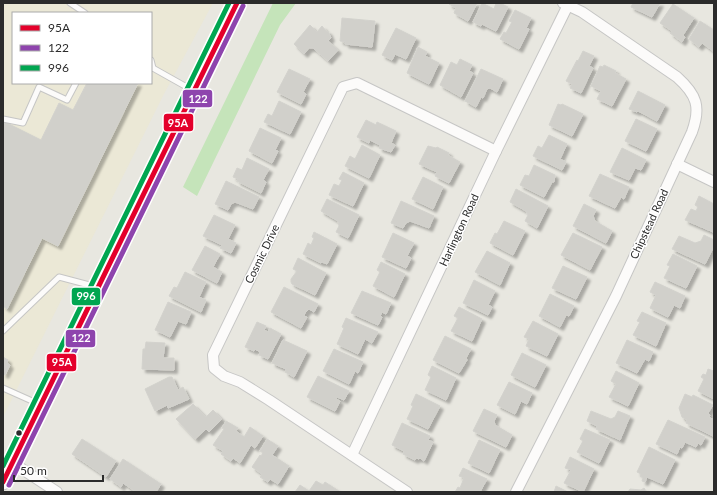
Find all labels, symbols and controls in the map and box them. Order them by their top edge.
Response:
legend [12,12,152,84]
text: 95A [48,20,71,35]
text: 122 [48,40,69,55]
text: 996 [48,60,69,75]
line badge: 122 [182,89,213,108]
text: 122 [188,92,208,105]
line badge: 95A [163,113,194,132]
text: 95A [168,116,189,129]
street label: Chipstead Road [627,187,670,261]
street label: Harlington Road [436,192,481,268]
street label: Cosmic Drive [242,222,282,285]
line badge: 996 [71,287,101,306]
text: 996 [76,289,96,302]
line badge: 122 [65,329,96,348]
text: 122 [71,331,91,344]
line badge: 95A [46,353,77,372]
text: 95A [52,355,73,368]
unlabelled marker [14,428,24,438]
scale bar [14,457,103,483]
text: 50 m [20,463,47,478]

